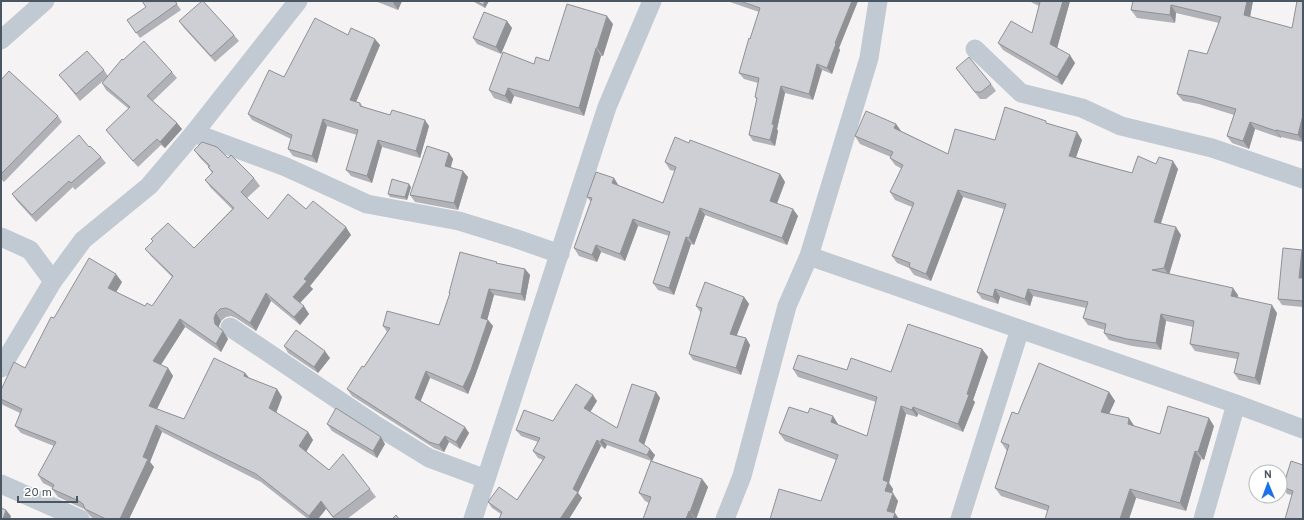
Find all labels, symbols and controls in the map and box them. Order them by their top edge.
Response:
north arrow [1248,464,1288,504]
text: N [1264,468,1272,482]
scale bar [18,478,77,504]
text: 20 m [24,485,52,501]

